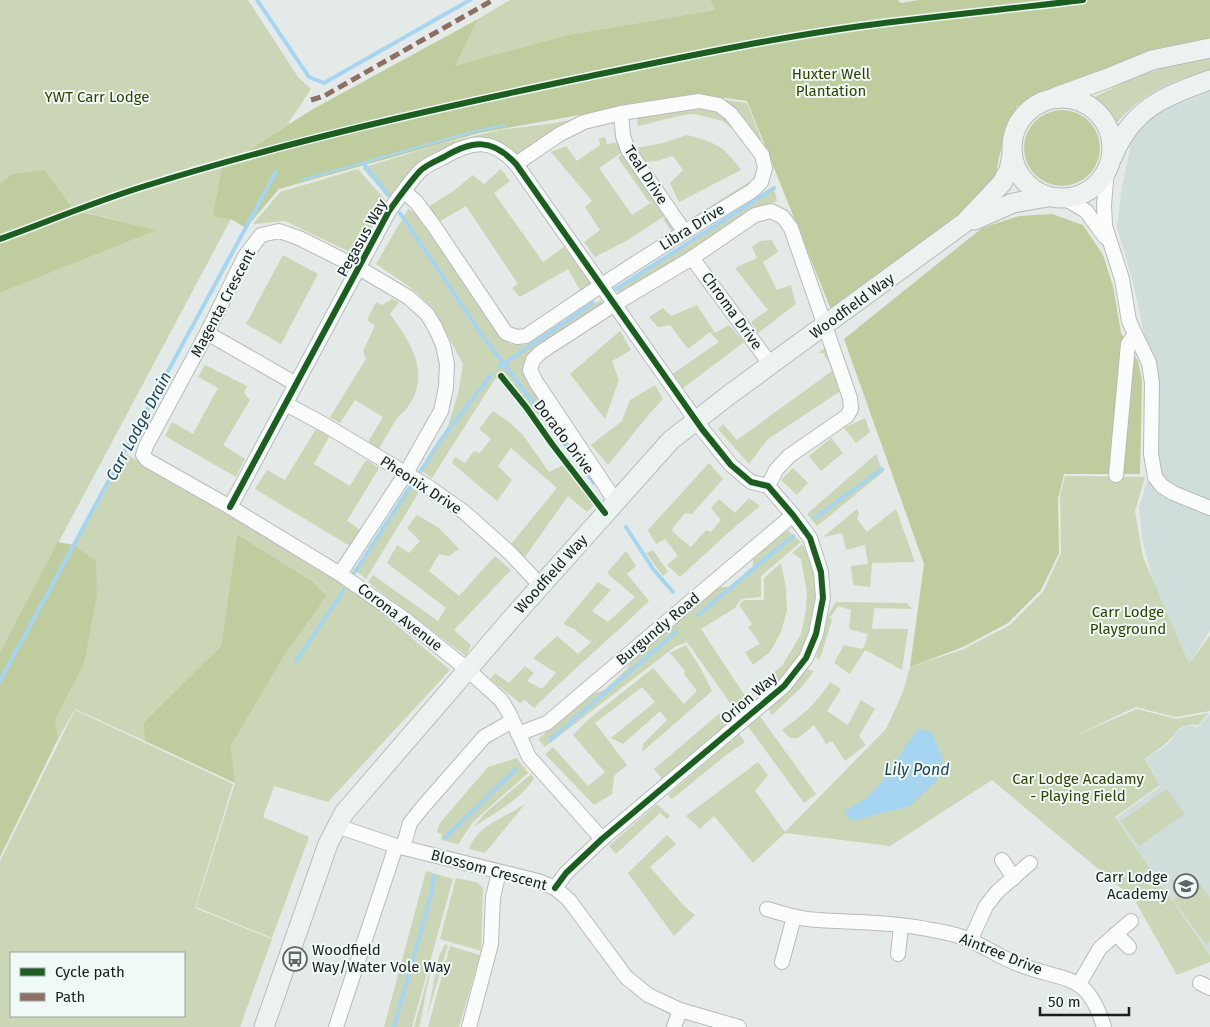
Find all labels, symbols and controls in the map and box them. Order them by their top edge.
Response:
park label: Huxter Well Plantation [792,65,871,100]
park label: YWT Carr Lodge [45,88,149,106]
street label: Teal Drive [620,142,672,208]
street label: Pegasus Way [333,196,391,280]
street label: Libra Drive [656,200,728,254]
street label: Magenta Crescent [187,245,259,360]
street label: Chroma Drive [698,269,766,353]
street label: Woodfield Way [806,269,898,343]
water label: Carr Lodge Drain [102,369,175,484]
street label: Dorado Drive [530,396,598,478]
street label: Pheonix Drive [377,452,465,518]
street label: Woodfield Way [511,530,592,617]
street label: Corona Avenue [354,579,446,655]
street label: Burgundy Road [613,589,703,669]
park label: Carr Lodge Playground [1090,603,1166,638]
street label: Orion Way [717,668,781,727]
water label: Lily Pond [884,760,950,779]
park label: Car Lodge Acadamy - Playing Field [1012,770,1144,805]
street label: Blossom Crescent [429,846,550,894]
place label: Carr Lodge Academy [1095,868,1169,903]
school or university icon: Carr Lodge Academy [1173,873,1199,899]
street label: Aintree Drive [957,929,1045,979]
place label: Woodfield Way/Water Vole Way [312,941,451,976]
bus stop icon: Woodfield Way/Water Vole Way [282,946,308,972]
legend [10,952,185,1017]
text: Cycle path [55,963,125,981]
scale bar [1040,984,1129,1016]
text: Path [55,988,85,1006]
text: 50 m [1048,993,1081,1011]

